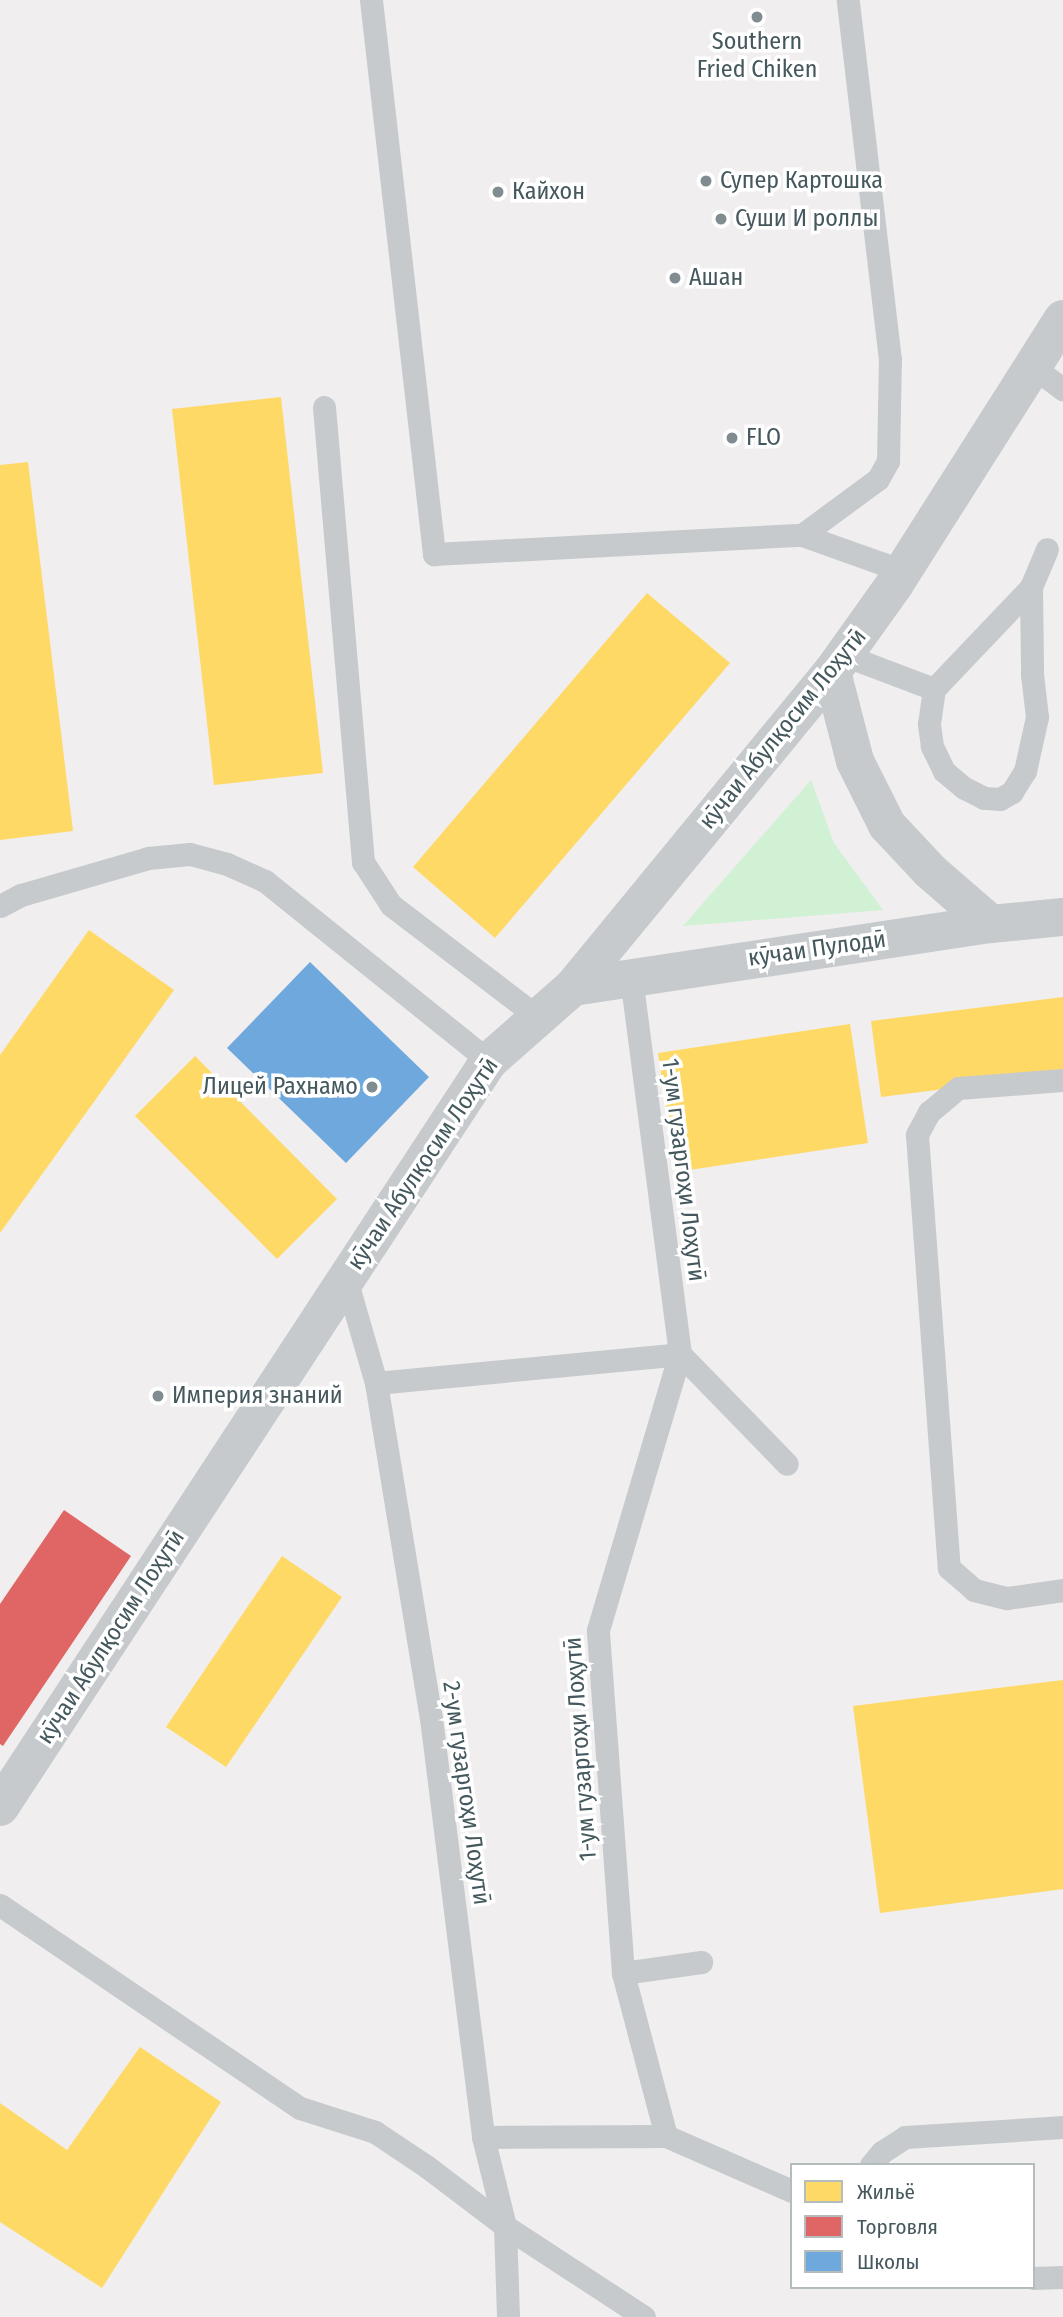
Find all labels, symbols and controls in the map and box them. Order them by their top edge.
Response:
marker: Southern Fried Chiken [749,9,765,25]
place label: Southern Fried Chiken [697,28,817,84]
place label: Супер Картошка [720,167,883,195]
marker: Супер Картошка [698,173,714,189]
place label: Кайхон [512,178,585,206]
marker: Кайхон [490,184,506,200]
place label: Суши И роллы [735,205,878,233]
marker: Суши И роллы [713,211,729,227]
place label: Ашан [689,264,743,292]
marker: Ашан [667,270,683,286]
place label: FLO [746,424,781,452]
marker: FLO [724,430,740,446]
street label: кӯчаи Абулқосим Лоҳутӣ [693,623,873,835]
street label: кӯчаи Пулодӣ [746,925,888,973]
street label: кӯчаи Абулқосим Лоҳутӣ [341,1053,505,1275]
street label: 1-ум гузаргоҳи Лоҳутӣ [655,1057,711,1283]
place label: Лицей Рахнамо [203,1073,358,1101]
marker: Лицей Рахнамо [364,1079,380,1095]
place label: Империя знаний [172,1382,343,1410]
marker: Империя знаний [150,1388,166,1404]
street label: кӯчаи Абулқосим Лоҳутӣ [31,1525,191,1749]
street label: 1-ум гузаргоҳи Лоҳутӣ [559,1636,603,1862]
street label: 2-ум гузаргоҳи Лоҳутӣ [436,1679,496,1907]
legend [790,2163,1035,2289]
text: Жильё [857,2179,915,2205]
text: Торговля [857,2214,938,2240]
text: Школы [857,2249,920,2275]

